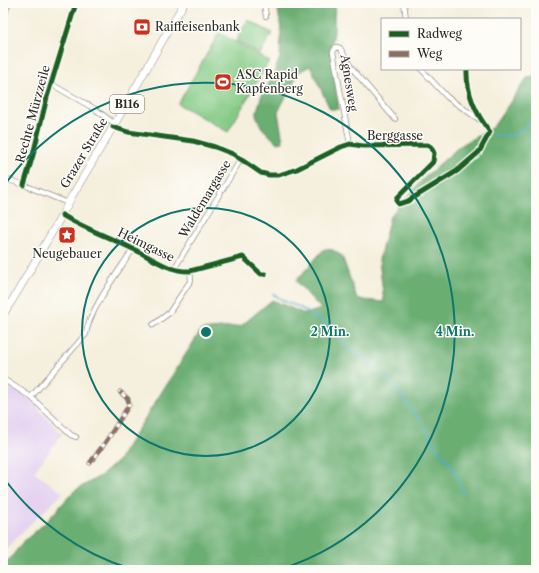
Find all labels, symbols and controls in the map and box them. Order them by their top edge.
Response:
bank icon: Raiffeisenbank [132,17,152,37]
legend [381,18,521,70]
place label: Raiffeisenbank [155,19,241,34]
text: Radweg [417,26,463,41]
text: Weg [416,46,443,61]
street label: Agnesweg [337,52,361,113]
street label: Rechte Mürzzeile [12,63,53,164]
place label: ASC Rapid Kapfenberg [235,67,303,96]
sports icon: ASC Rapid Kapfenberg [213,72,233,92]
road number: B116 [110,95,144,113]
street label: Grazer Straße [57,114,111,191]
street label: Berggasse [367,128,423,143]
street label: Waldemargasse [175,157,234,241]
street label: Heimgasse [115,224,177,265]
place icon: Neugebauer [57,225,77,245]
place label: Neugebauer [32,246,102,261]
text: 2 Min. [311,324,349,339]
text: 4 Min. [436,324,474,339]
centre of rings [199,325,213,339]

